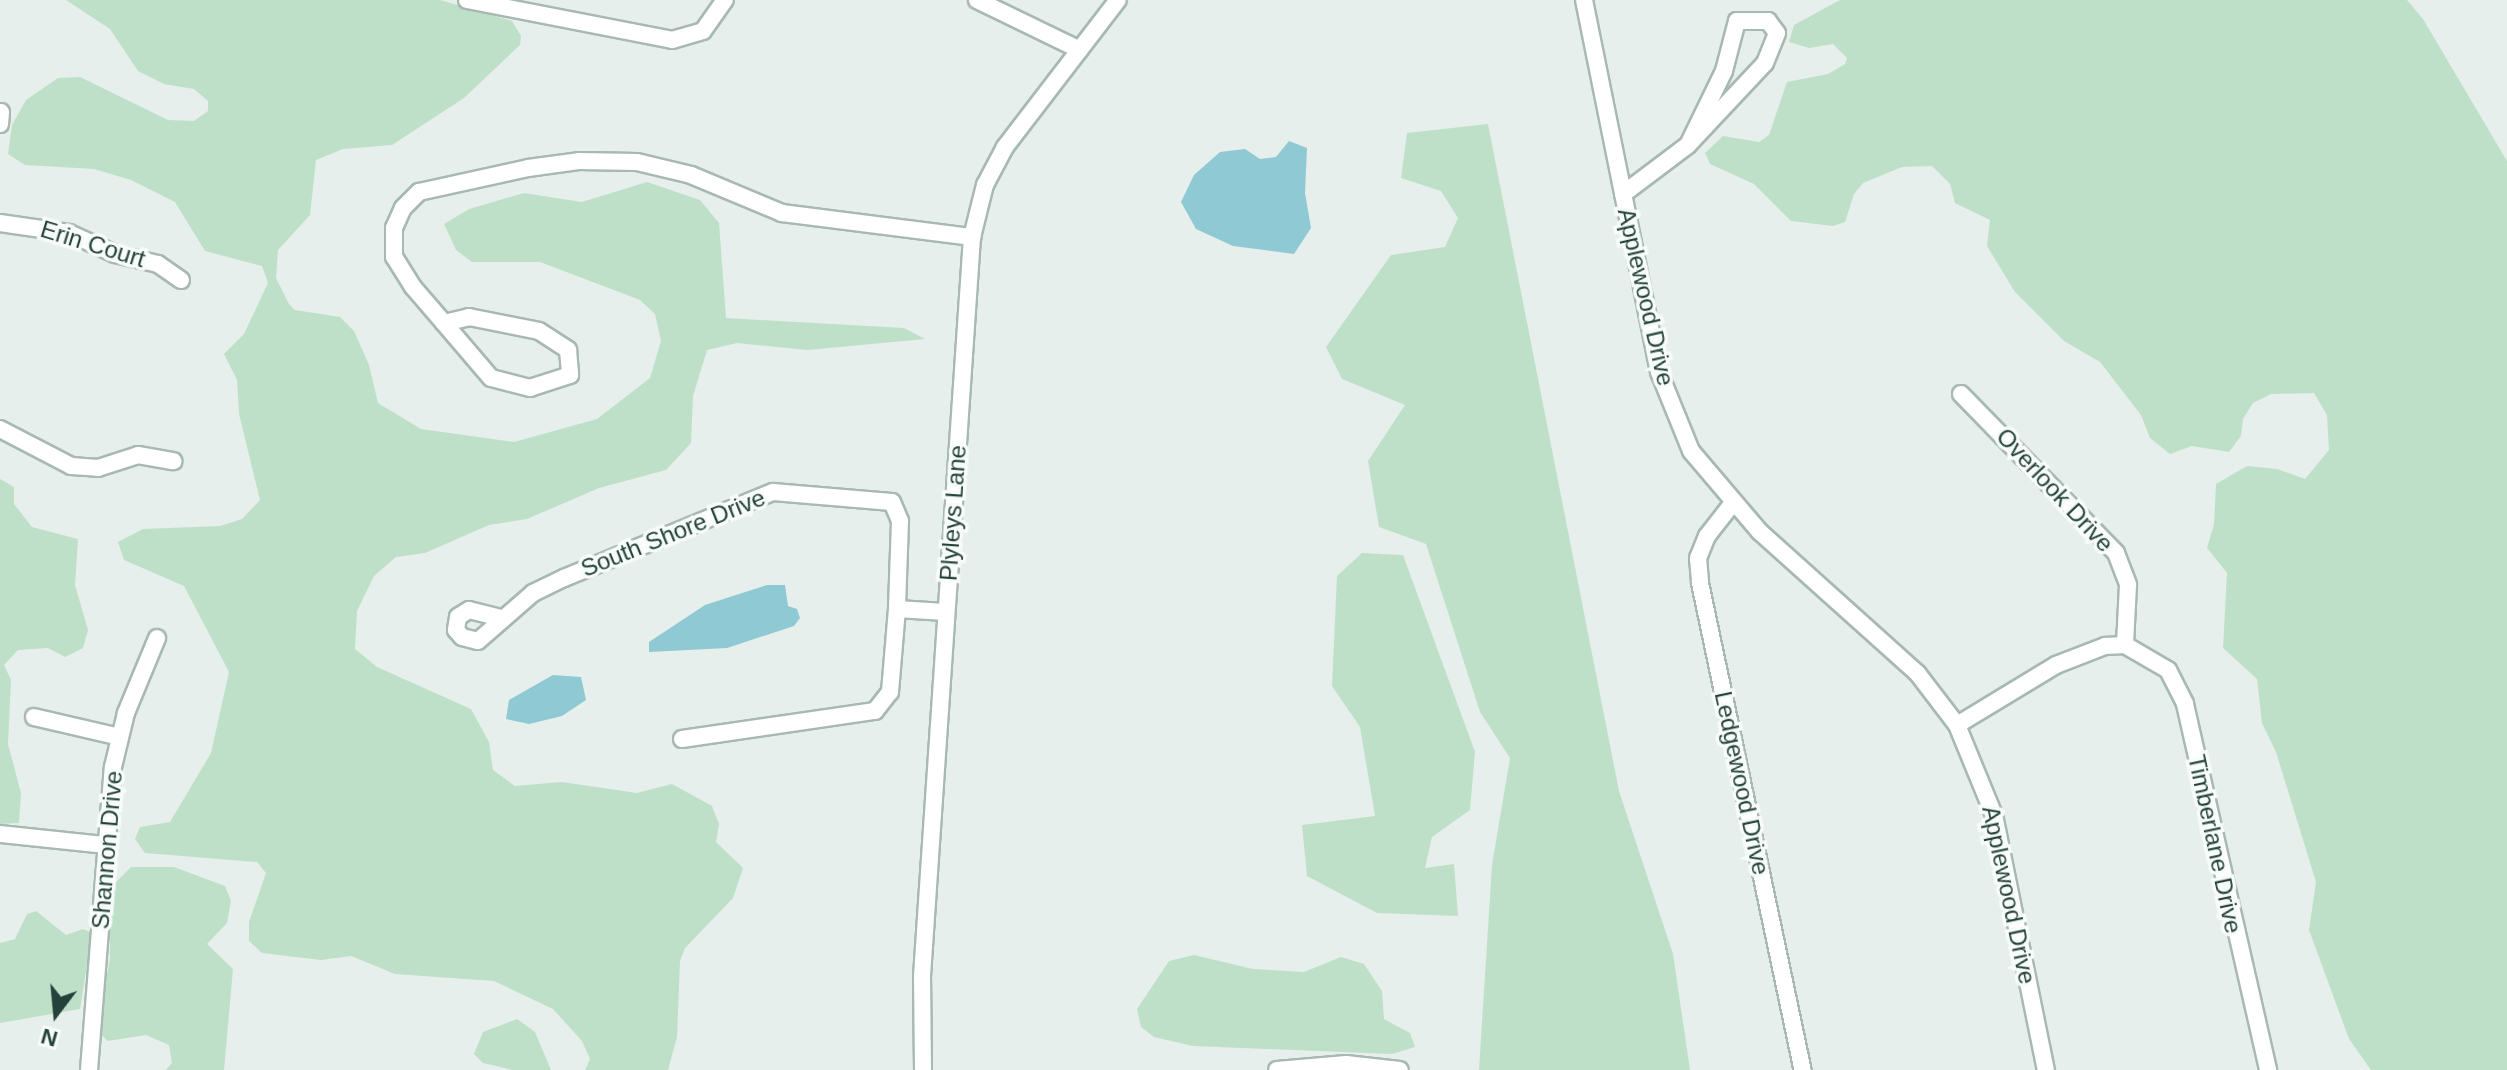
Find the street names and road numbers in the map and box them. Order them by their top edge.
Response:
street label: Applewood Drive [1612,205,1680,389]
street label: Erin Court [37,214,149,274]
street label: Overlook Drive [1990,422,2120,558]
street label: Plyleys Lane [934,444,972,582]
street label: South Shore Drive [577,483,769,583]
street label: Ledgewood Drive [1708,689,1776,877]
street label: Timberlane Drive [2182,752,2248,936]
street label: Shannon Drive [86,770,128,930]
street label: Applewood Drive [1976,803,2042,987]

